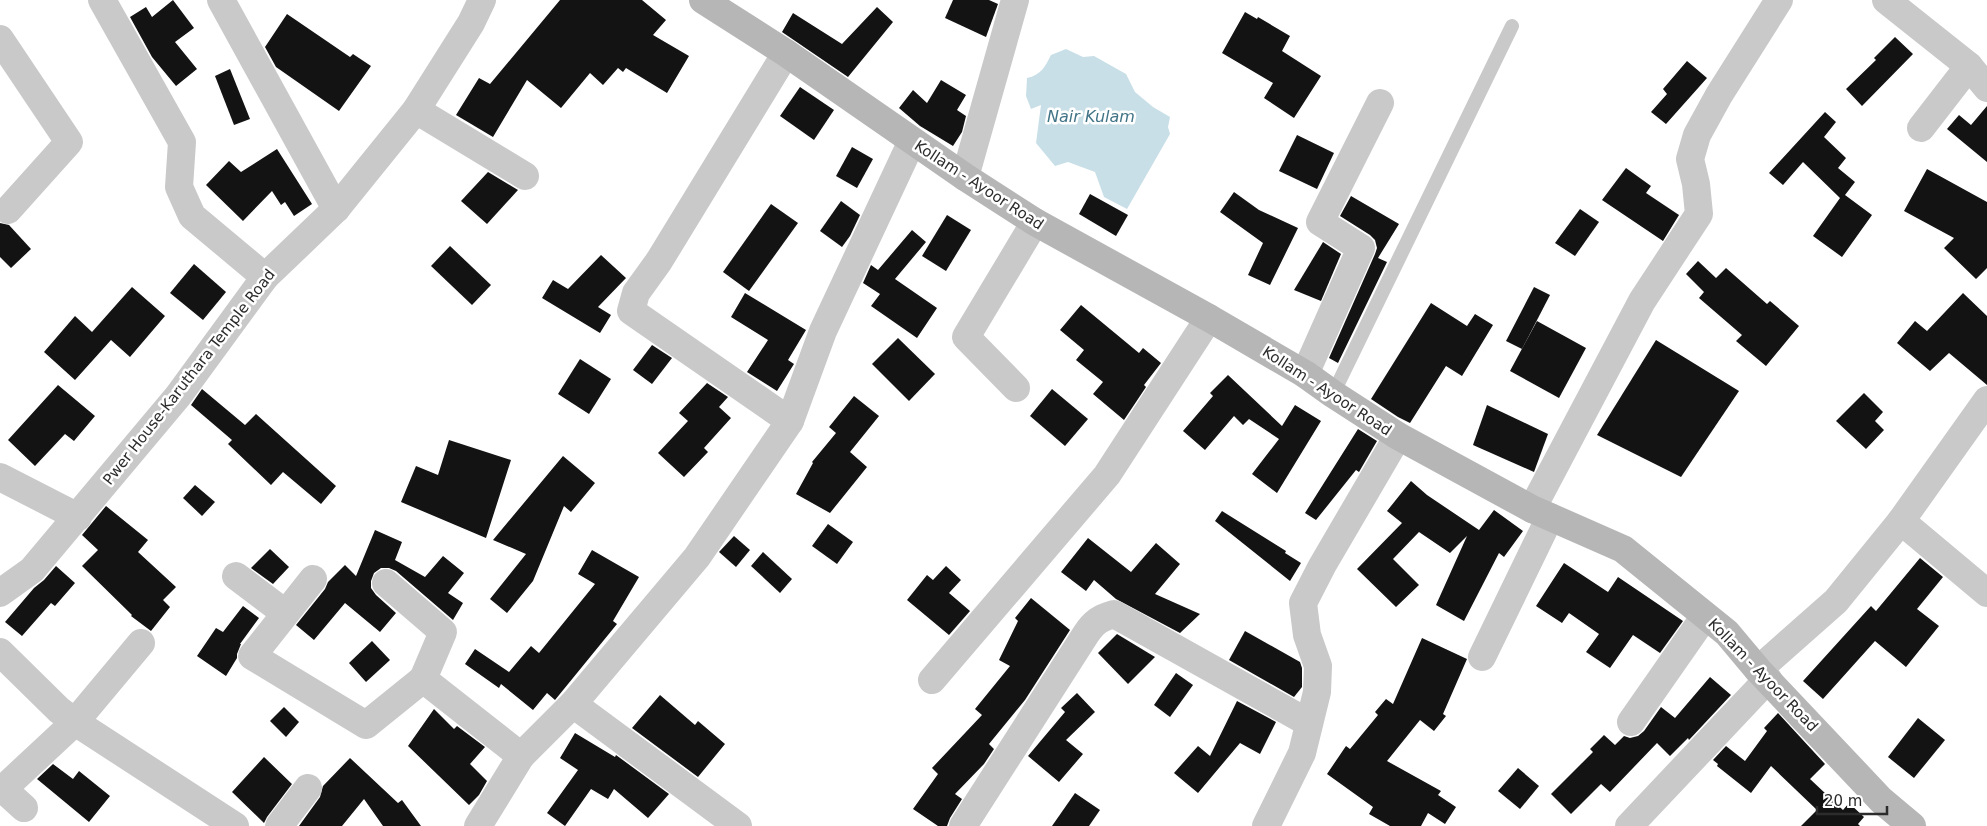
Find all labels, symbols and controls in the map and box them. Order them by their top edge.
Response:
water label: Nair Kulam [1047,107,1135,126]
street label: Kollam - Ayoor Road [911,136,1047,234]
street label: Pwer House-Karuthara Temple Road [99,266,279,488]
street label: Kollam - Ayoor Road [1259,342,1395,440]
street label: Kollam - Ayoor Road [1704,615,1822,735]
scale bar [1817,784,1887,816]
text: 20 m [1824,792,1862,810]

